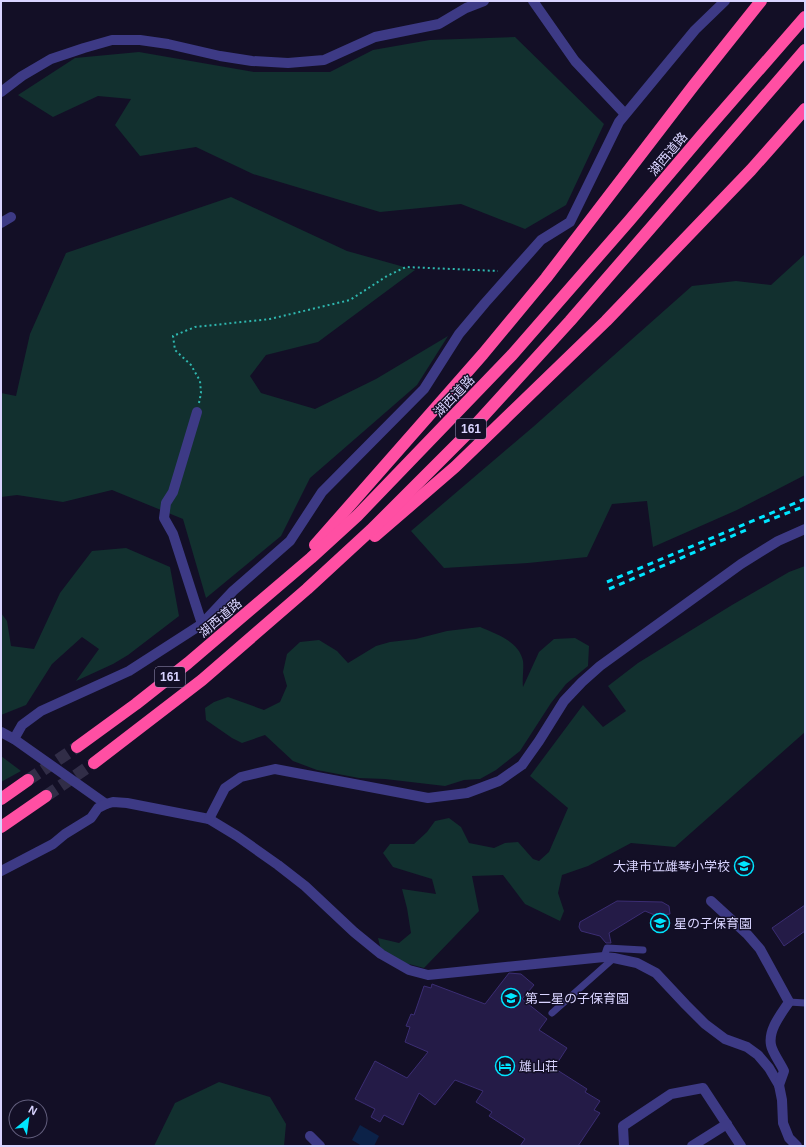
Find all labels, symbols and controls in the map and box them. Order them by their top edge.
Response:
street label: 湖西道路 [646,129,690,179]
street label: 湖西道路 [431,372,477,420]
road number: 161 [456,419,486,439]
street label: 湖西道路 [195,596,245,640]
road number: 161 [155,667,185,687]
school or university icon: 大津市立雄琴小学校 [733,855,755,877]
place label: 大津市立雄琴小学校 [613,859,730,874]
school or university icon: 星の子保育園 [649,912,671,934]
place label: 星の子保育園 [674,916,752,931]
school or university icon: 第二星の子保育園 [500,987,522,1009]
place label: 第二星の子保育園 [525,991,629,1006]
hotel icon: 雄山荘 [494,1055,516,1077]
place label: 雄山荘 [519,1059,558,1074]
north arrow [8,1099,48,1139]
text: N [26,1103,39,1117]

